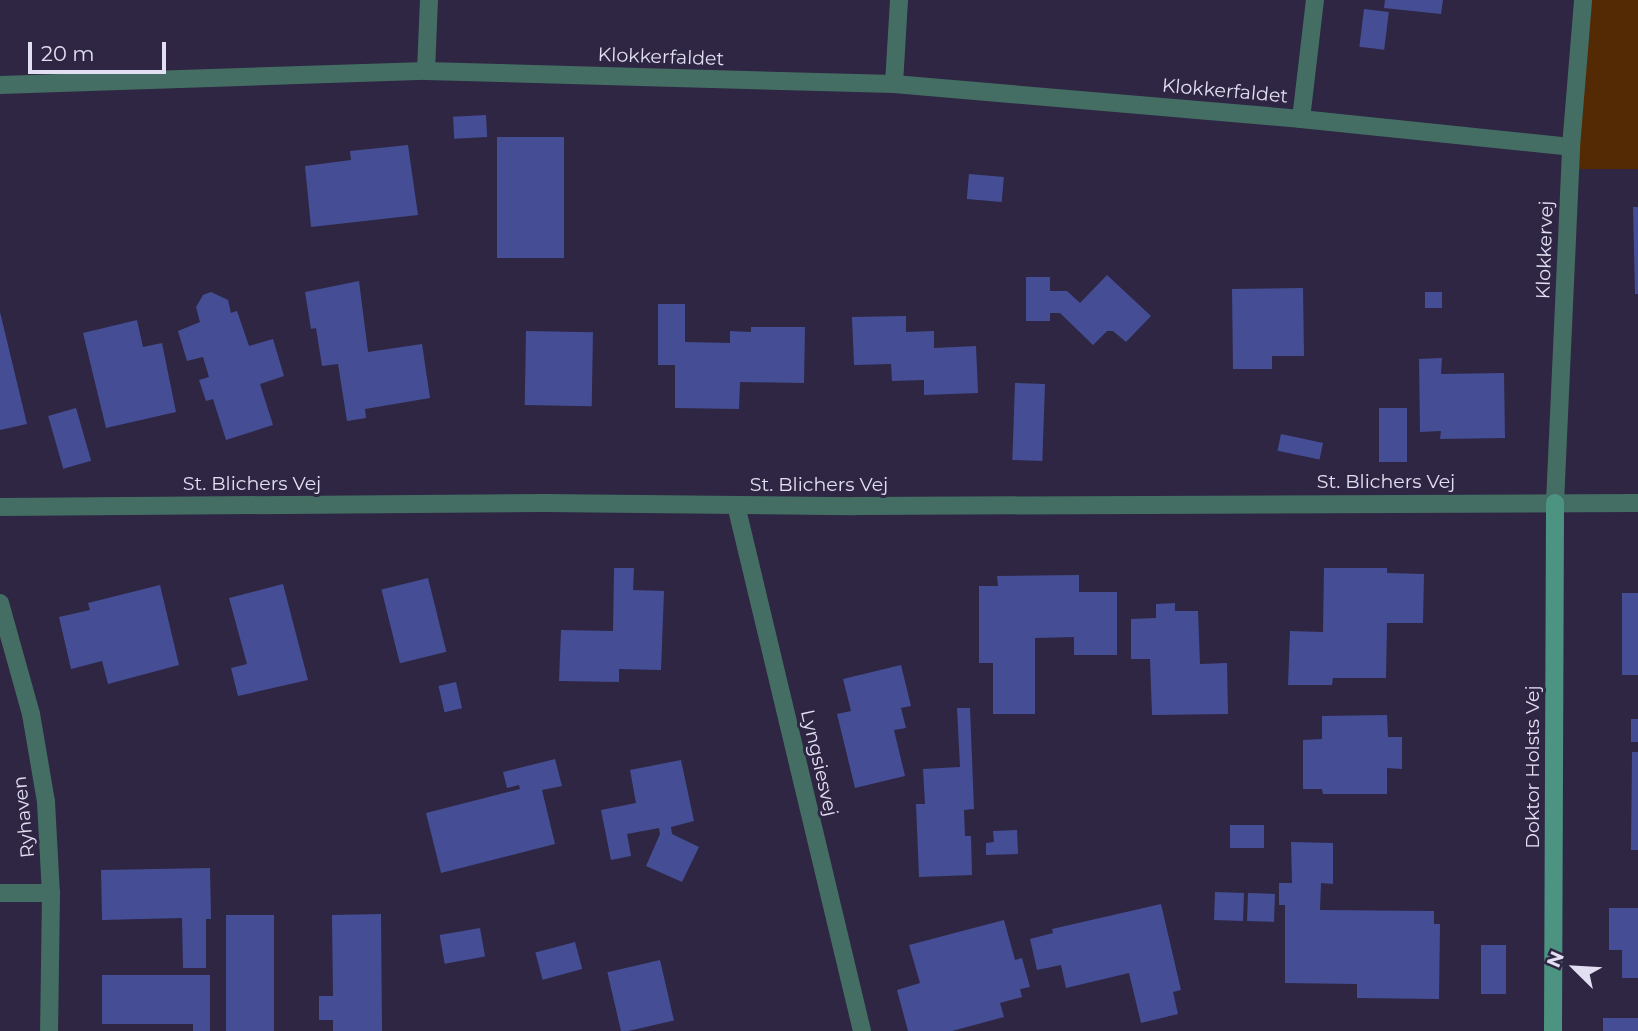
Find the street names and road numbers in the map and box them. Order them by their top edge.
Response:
street label: Klokkerfaldet [597,43,725,71]
street label: Klokkerfaldet [1161,74,1289,108]
street label: Klokkervej [1532,200,1558,300]
street label: St. Blichers Vej [1317,471,1455,493]
street label: St. Blichers Vej [183,473,321,495]
street label: St. Blichers Vej [750,474,888,496]
street label: Doktor Holsts Vej [1522,685,1544,849]
street label: Lyngsiesvej [796,707,842,819]
street label: Ryhaven [8,775,40,859]

